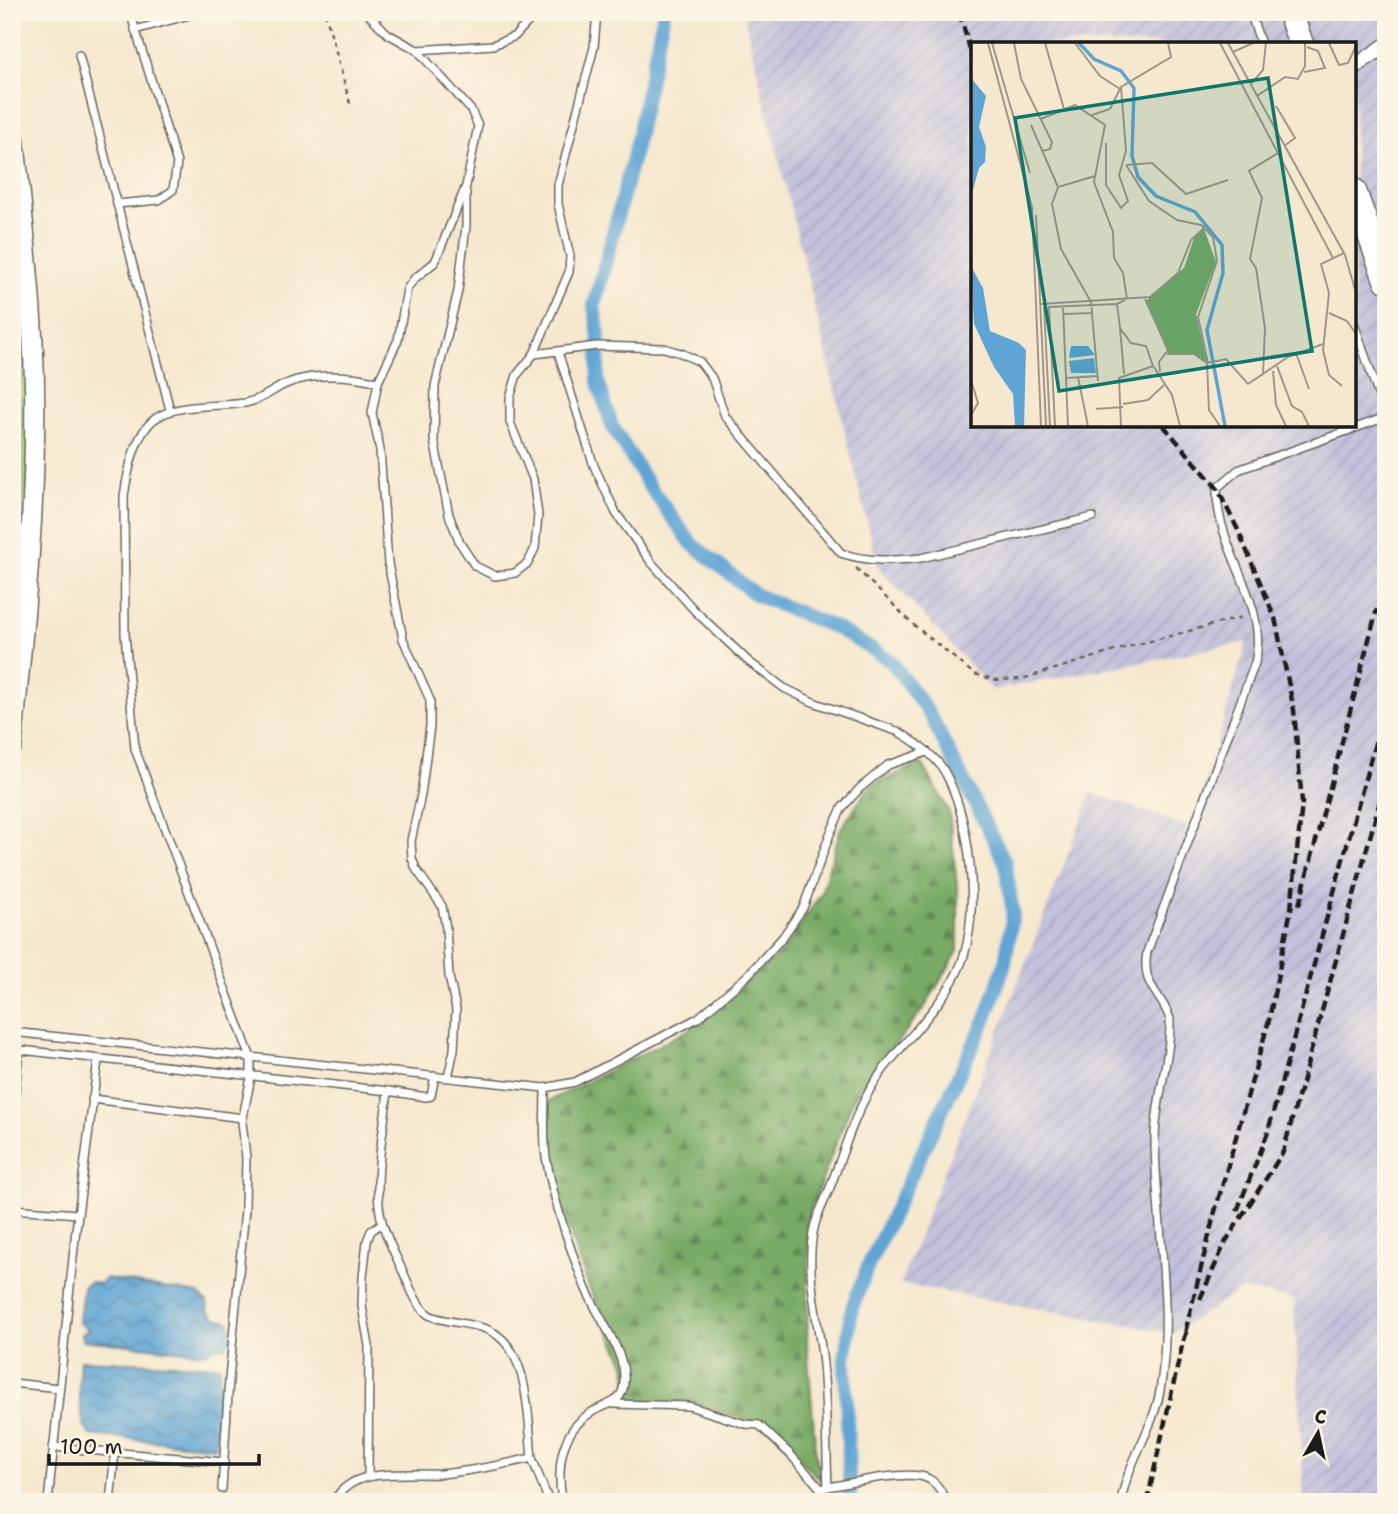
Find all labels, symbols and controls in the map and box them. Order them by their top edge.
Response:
inset map [971,42,1356,427]
north arrow [1282,1398,1352,1468]
text: С [1313,1403,1328,1430]
scale bar [49,1423,259,1467]
text: 100 m [60,1433,123,1461]

